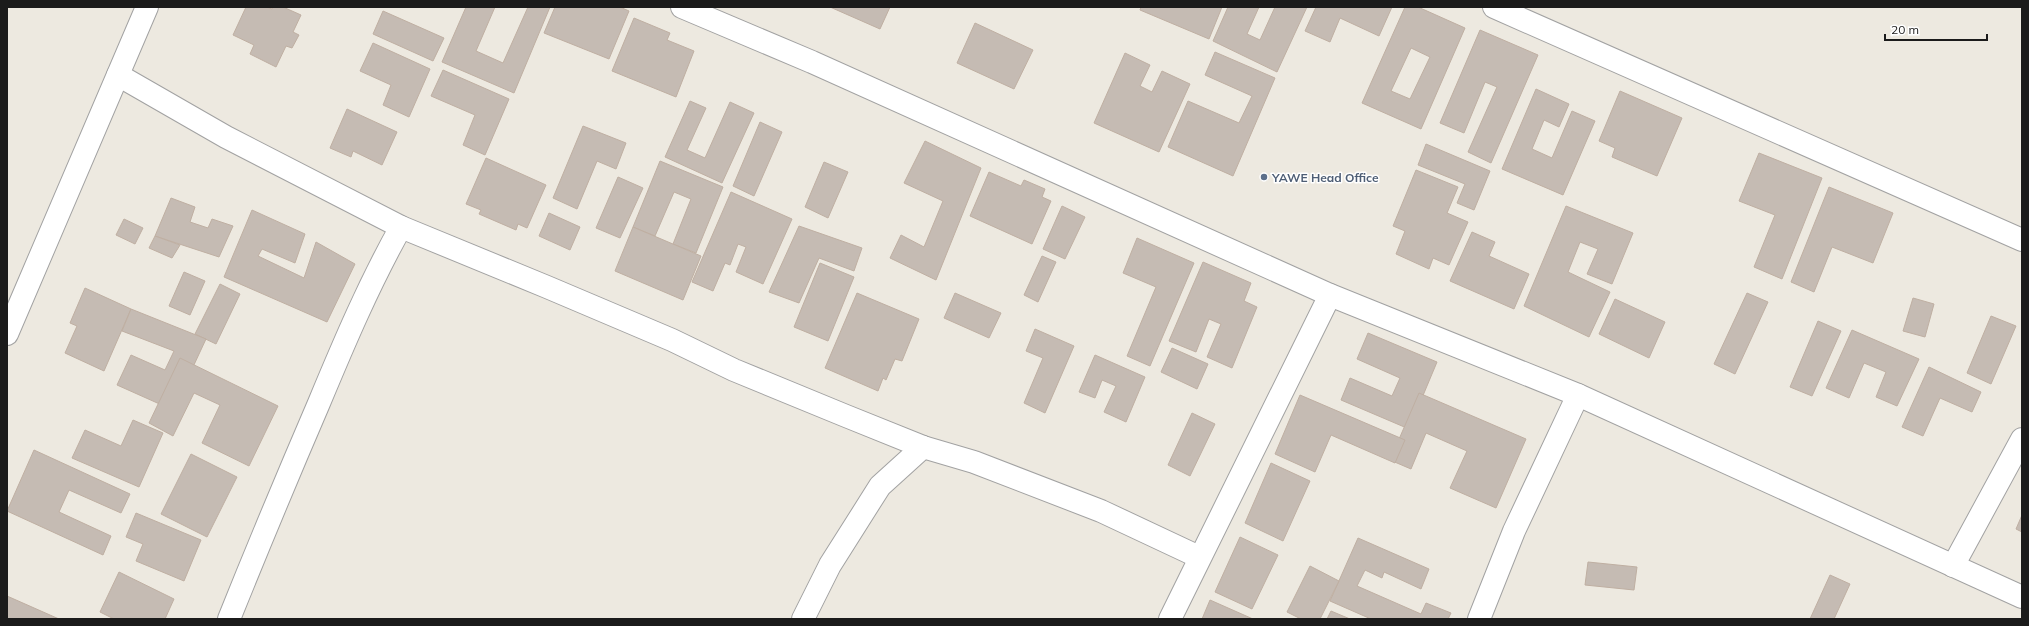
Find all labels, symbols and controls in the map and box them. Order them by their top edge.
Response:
scale bar [1885,16,1987,42]
text: 20 m [1891,22,1919,37]
place label: YAWE Head Office [1271,170,1379,185]
marker: YAWE Head Office [1259,172,1269,182]

